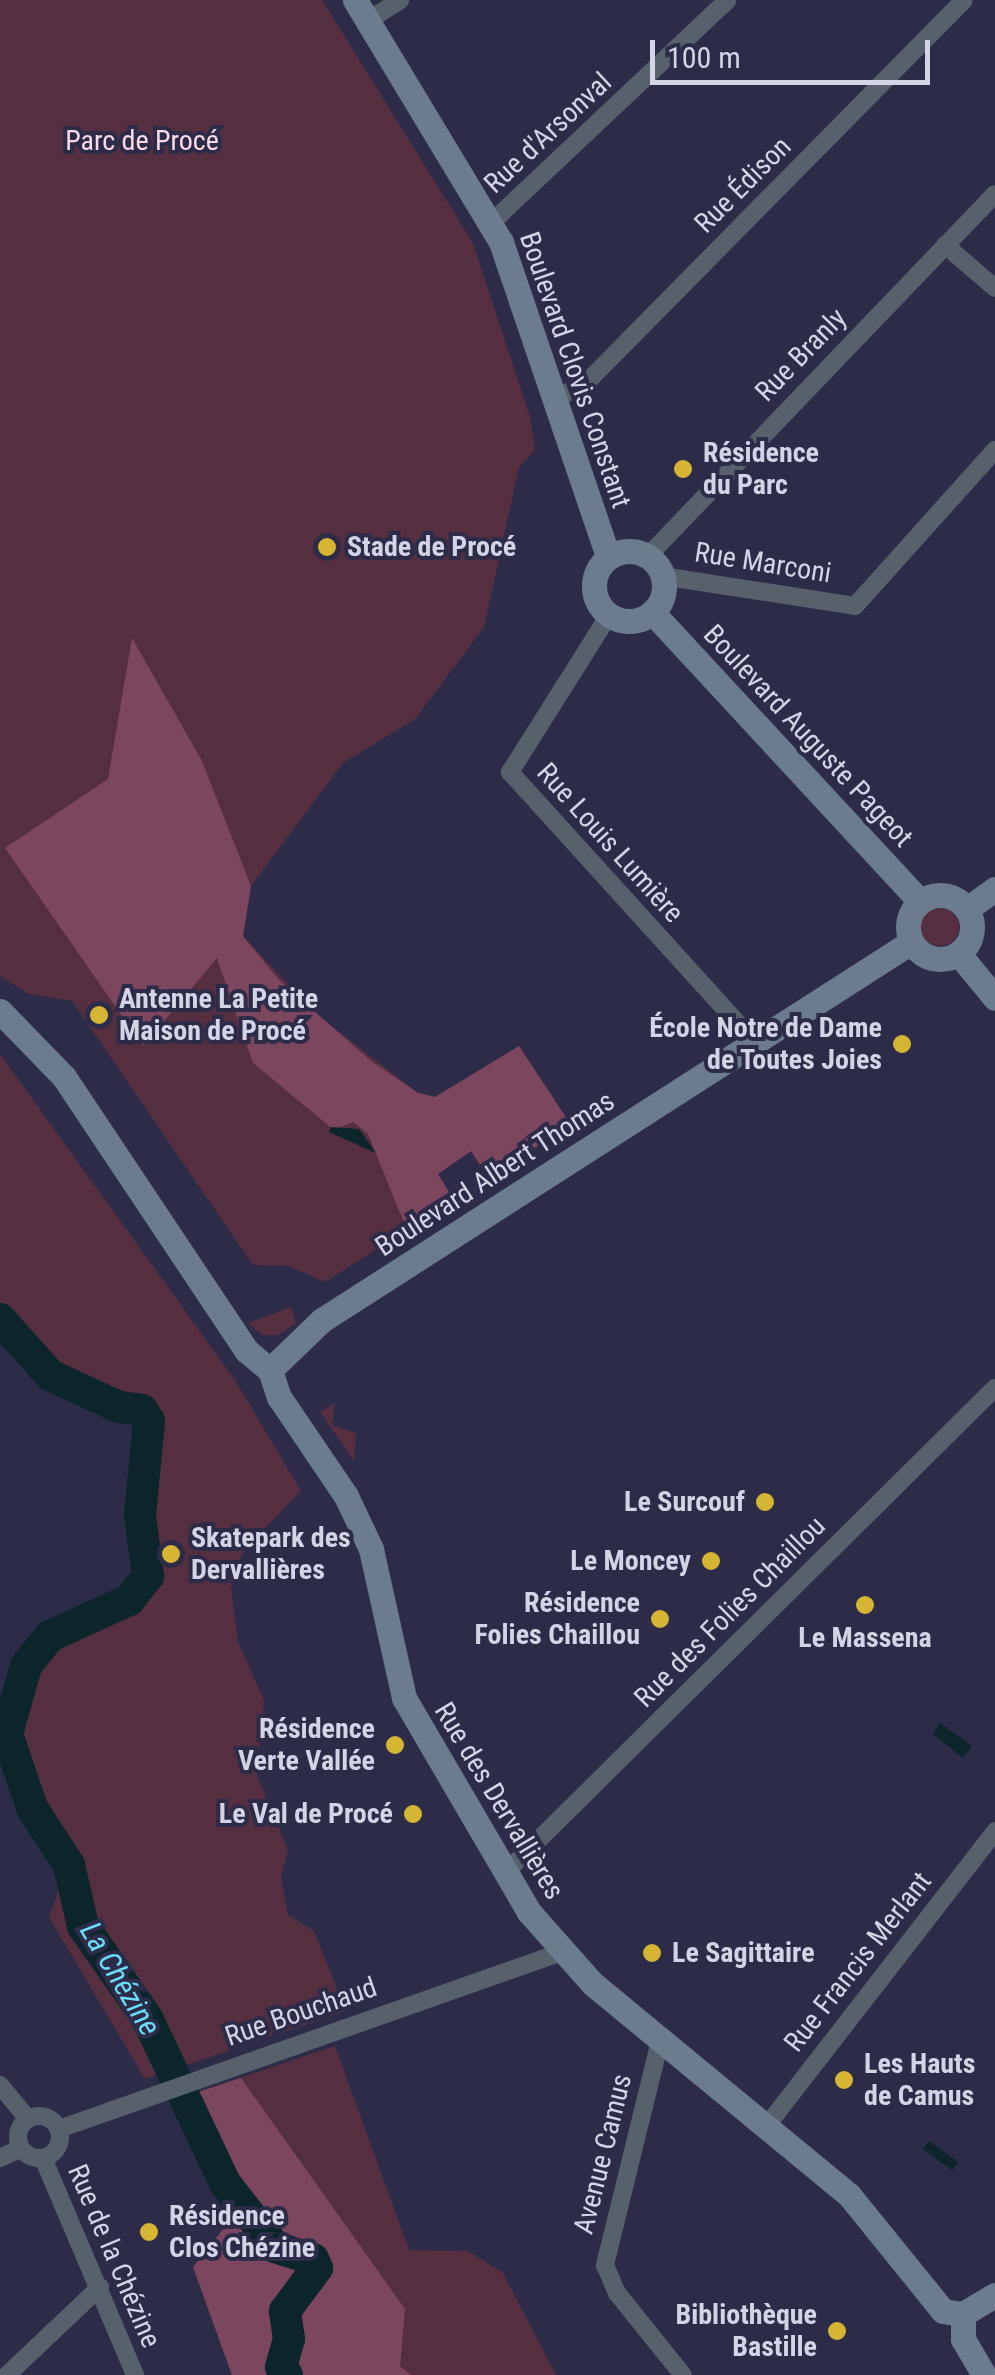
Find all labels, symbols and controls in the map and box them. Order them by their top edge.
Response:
scale bar [655,20,935,82]
text: 100 m [667,40,741,75]
street label: Rue d'Arsonval [477,66,619,200]
park label: Parc de Procé [65,124,219,158]
street label: Rue Édison [688,130,798,240]
street label: Boulevard Clovis Constant [512,228,638,512]
street label: Rue Branly [749,302,853,408]
place label: Résidence du Parc [703,436,819,502]
marker: Résidence du Parc [672,458,694,480]
place label: Stade de Procé [347,530,516,564]
marker: Stade de Procé [316,536,338,558]
street label: Rue Marconi [692,536,834,590]
street label: Boulevard Auguste Pageot [696,618,920,854]
street label: Rue Louis Lumière [530,756,690,930]
place label: Antenne La Petite Maison de Procé [119,982,318,1048]
marker: Antenne La Petite Maison de Procé [88,1004,110,1026]
place label: École Notre de Dame de Toutes Joies [649,1011,882,1077]
marker: École Notre de Dame de Toutes Joies [891,1033,913,1055]
street label: Boulevard Albert Thomas [369,1084,621,1264]
place label: Le Surcouf [624,1485,745,1519]
marker: Le Surcouf [754,1491,776,1513]
street label: Rue des Folies Chaillou [628,1510,832,1714]
place label: Skatepark des Dervallières [191,1521,351,1587]
marker: Skatepark des Dervallières [160,1543,182,1565]
place label: Le Moncey [570,1544,691,1578]
marker: Le Moncey [700,1550,722,1572]
place label: Résidence Folies Chaillou [475,1586,640,1652]
marker: Le Massena [854,1594,876,1616]
marker: Résidence Folies Chaillou [649,1608,671,1630]
place label: Le Massena [798,1621,932,1655]
street label: Rue des Dervallières [427,1696,571,1906]
place label: Résidence Verte Vallée [238,1712,375,1778]
marker: Résidence Verte Vallée [384,1734,406,1756]
place label: Le Val de Procé [219,1797,393,1831]
marker: Le Val de Procé [402,1803,424,1825]
street label: Rue Francis Merlant [777,1865,939,2059]
water label: La Chézine [72,1916,168,2042]
place label: Le Sagittaire [672,1936,815,1970]
marker: Le Sagittaire [641,1942,663,1964]
street label: Rue Bouchaud [221,1970,381,2054]
place label: Les Hauts de Camus [864,2047,975,2113]
marker: Les Hauts de Camus [833,2069,855,2091]
street label: Avenue Camus [567,2071,639,2237]
street label: Rue de la Chézine [60,2159,168,2353]
place label: Résidence Clos Chézine [169,2199,315,2265]
marker: Résidence Clos Chézine [138,2221,160,2243]
place label: Bibliothèque Bastille [675,2298,817,2364]
marker: Bibliothèque Bastille [826,2320,848,2342]

